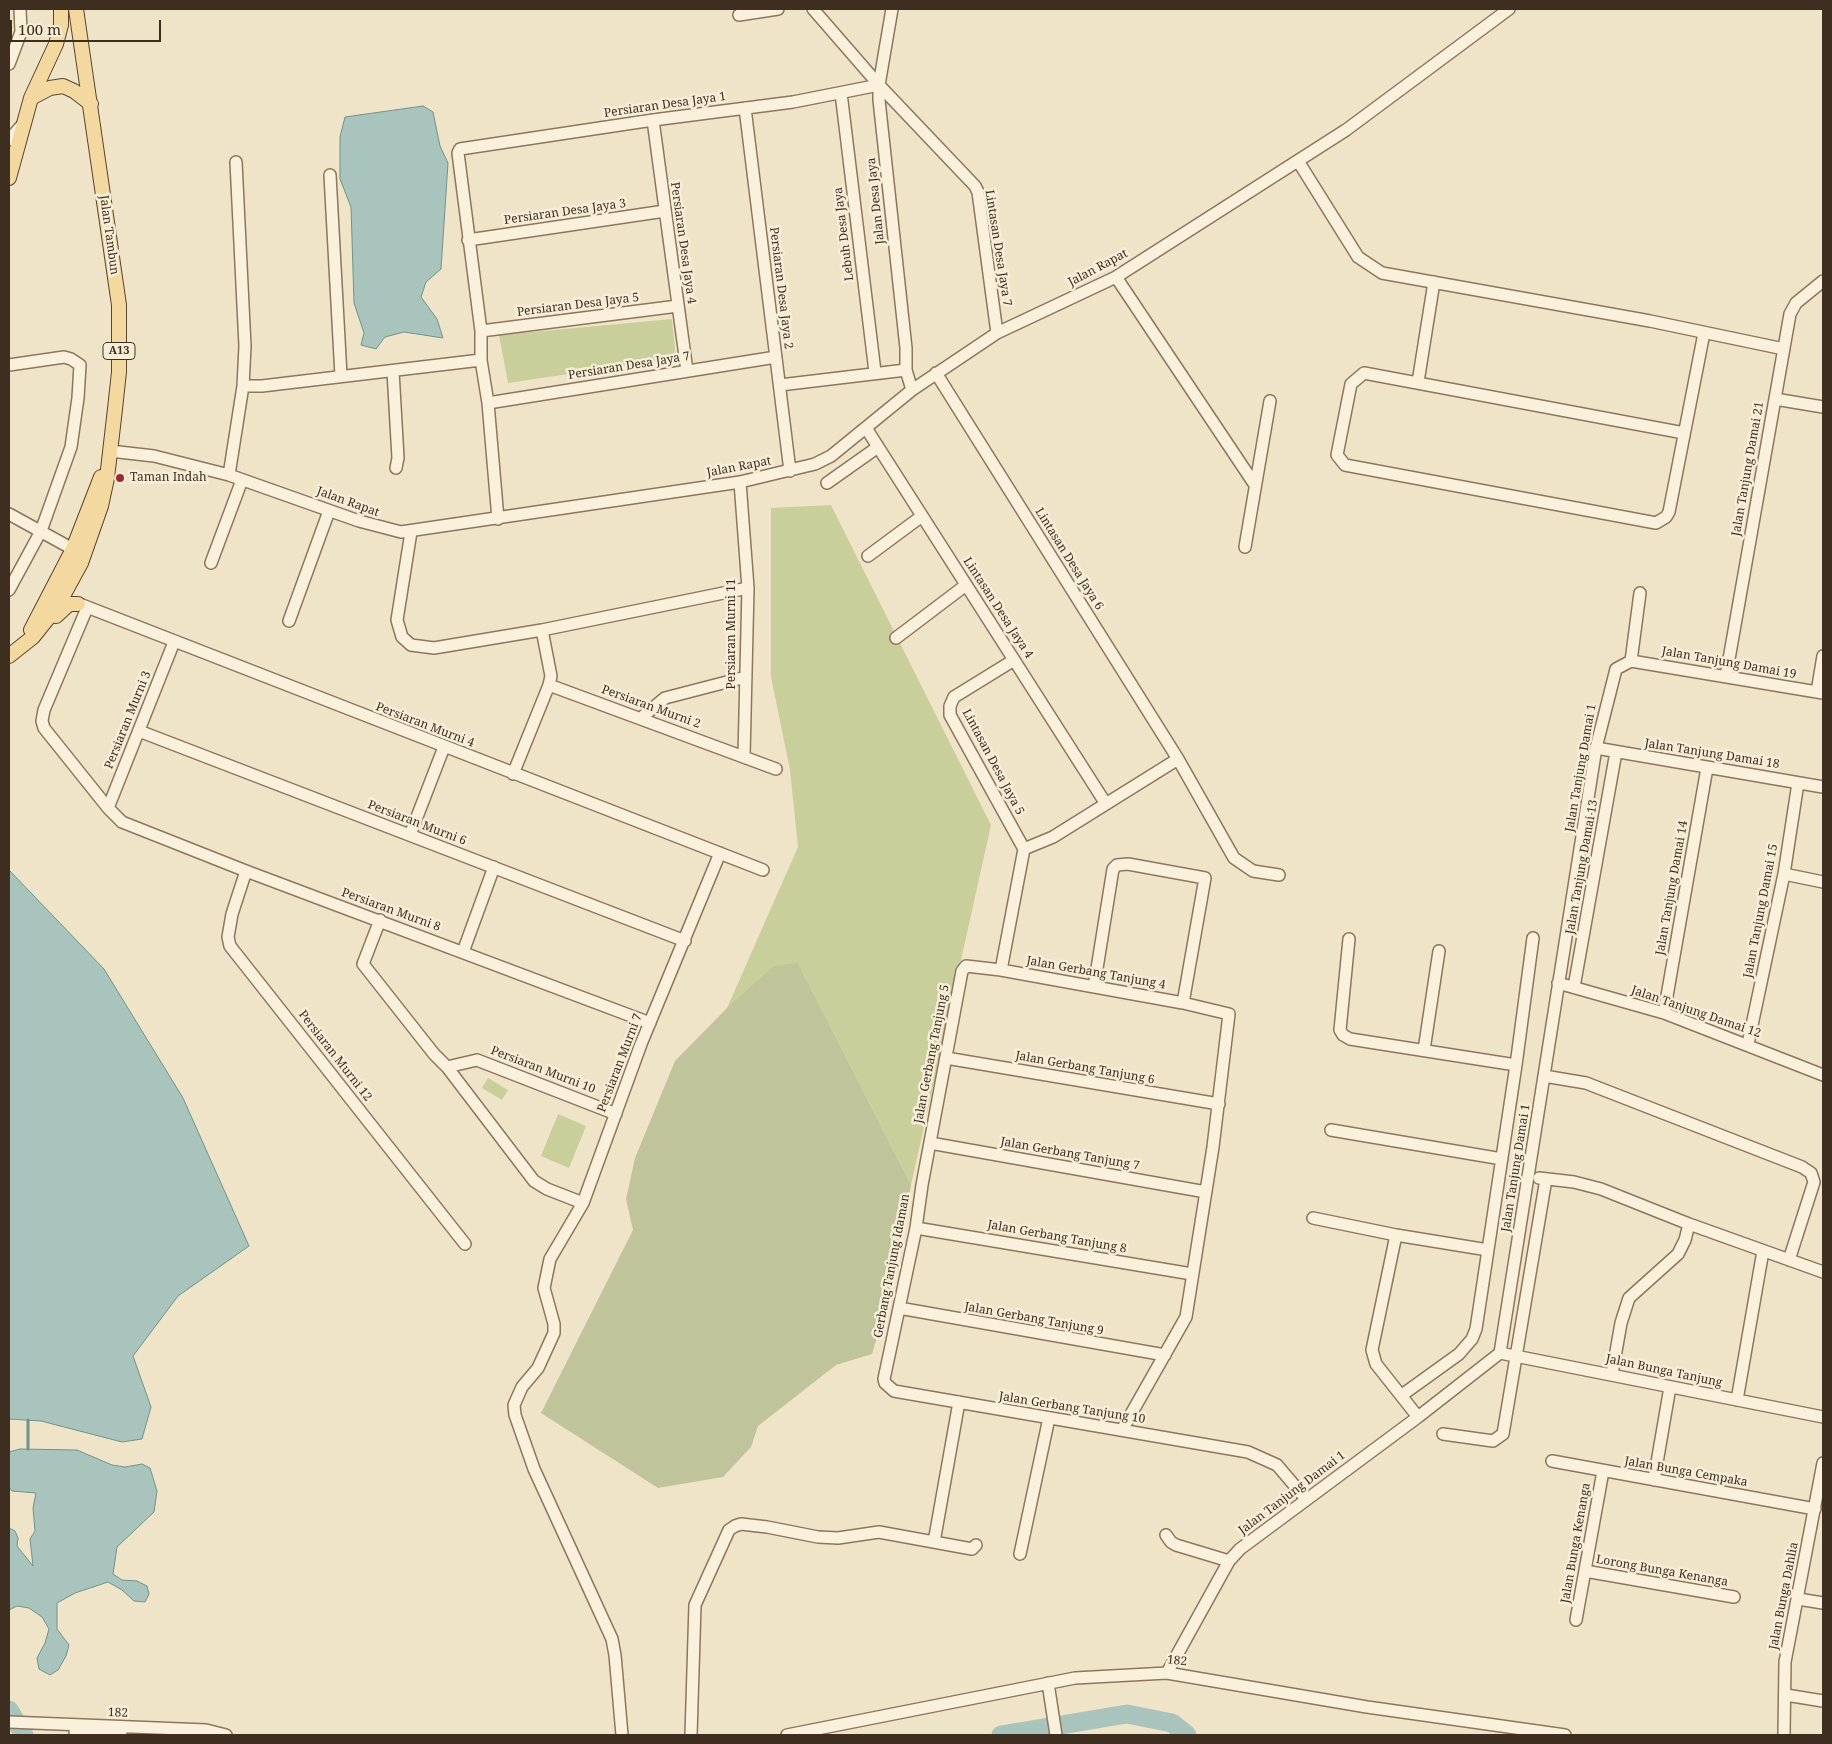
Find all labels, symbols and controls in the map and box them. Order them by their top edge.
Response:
scale bar [12,10,164,42]
text: 100 m [18,19,61,39]
street label: Persiaran Desa Jaya 1 [603,89,727,121]
street label: Jalan Desa Jaya [864,157,888,245]
street label: Persiaran Desa Jaya 4 [667,181,699,305]
street label: Lebuh Desa Jaya [831,186,857,282]
street label: Lintasan Desa Jaya 7 [982,189,1014,307]
street label: Jalan Tambun [96,194,122,276]
street label: Persiaran Desa Jaya 3 [503,196,627,228]
street label: Persiaran Desa Jaya 2 [766,226,796,350]
street label: Jalan Rapat [1066,246,1130,290]
street label: Persiaran Desa Jaya 5 [516,290,640,320]
road number: A13 [103,342,135,360]
street label: Persiaran Desa Jaya 7 [567,349,691,383]
street label: Jalan Tanjung Damai 21 [1729,401,1767,537]
street label: Jalan Rapat [706,454,772,480]
place label: Taman Indah [130,471,207,485]
marker: Taman Indah [114,472,126,484]
street label: Jalan Rapat [315,484,381,520]
street label: Lintasan Desa Jaya 6 [1032,505,1106,613]
street label: Lintasan Desa Jaya 4 [960,555,1036,661]
street label: Persiaran Murni 11 [725,579,739,689]
street label: Jalan Tanjung Damai 19 [1661,644,1797,682]
street label: Persiaran Murni 3 [102,669,154,771]
street label: Persiaran Murni 2 [600,682,702,732]
street label: Persiaran Murni 4 [374,700,476,750]
street label: Jalan Tanjung Damai 1 [1563,703,1599,833]
street label: Lintasan Desa Jaya 5 [959,707,1027,817]
street label: Jalan Tanjung Damai 18 [1644,736,1780,772]
street label: Persiaran Murni 6 [366,798,468,848]
street label: Jalan Tanjung Damai 13 [1563,799,1601,935]
street label: Jalan Tanjung Damai 14 [1653,820,1691,956]
street label: Jalan Tanjung Damai 15 [1741,843,1781,979]
street label: Persiaran Murni 8 [340,885,442,935]
street label: Jalan Gerbang Tanjung 4 [1025,954,1167,992]
street label: Jalan Gerbang Tanjung 5 [911,983,953,1125]
street label: Jalan Tanjung Damai 12 [1629,983,1763,1041]
street label: Persiaran Murni 12 [295,1008,375,1104]
street label: Persiaran Murni 7 [595,1012,645,1114]
street label: Persiaran Murni 10 [489,1043,597,1097]
street label: Jalan Gerbang Tanjung 6 [1014,1049,1156,1087]
street label: Jalan Tanjung Damai 1 [1499,1103,1533,1233]
street label: Jalan Gerbang Tanjung 7 [999,1135,1141,1173]
street label: Gerbang Tanjung Idaman [871,1193,913,1339]
street label: Jalan Gerbang Tanjung 8 [986,1218,1128,1256]
street label: Jalan Gerbang Tanjung 9 [963,1300,1105,1338]
street label: Jalan Bunga Tanjung [1604,1352,1724,1390]
street label: Jalan Gerbang Tanjung 10 [998,1389,1146,1427]
street label: Jalan Tanjung Damai 1 [1236,1448,1348,1538]
street label: Jalan Bunga Cempaka [1623,1454,1749,1490]
street label: Jalan Bunga Kenanga [1558,1482,1594,1604]
street label: Jalan Bunga Dahlia [1767,1541,1801,1651]
street label: Lorong Bunga Kenanga [1595,1552,1729,1590]
street label: 182 [1166,1653,1188,1669]
street label: 182 [108,1705,128,1721]

